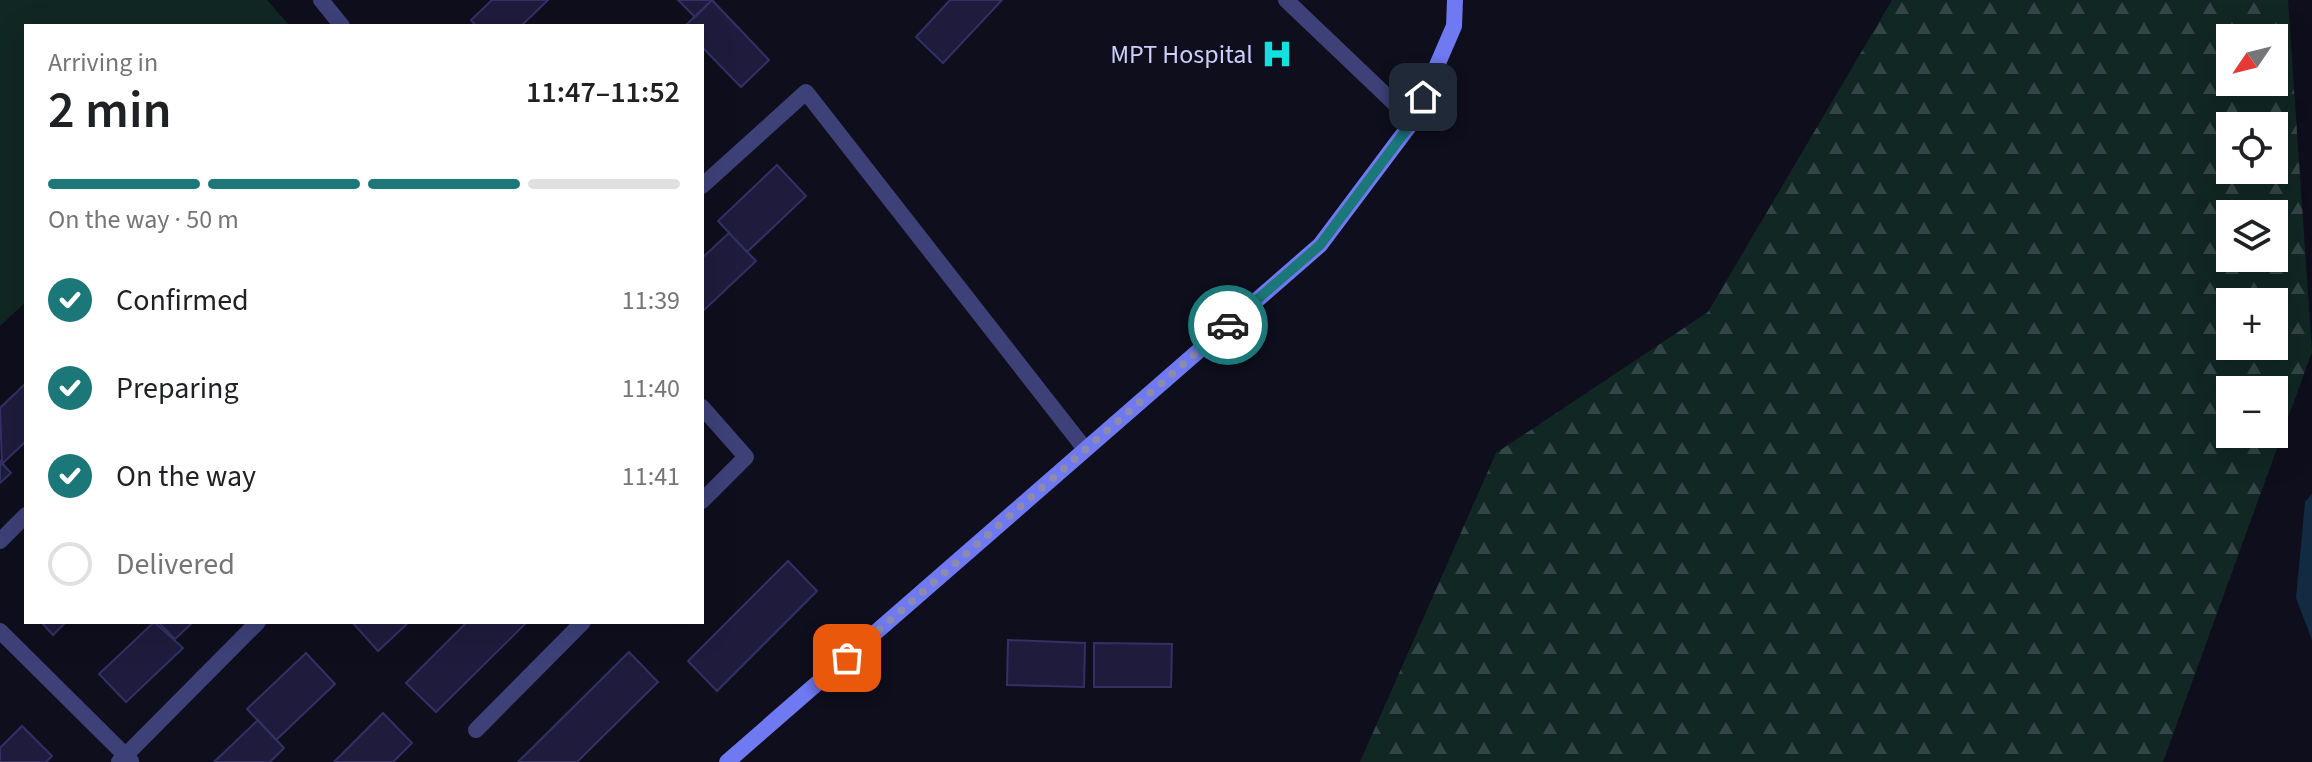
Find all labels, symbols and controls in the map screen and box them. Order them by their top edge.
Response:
north arrow [2216,24,2288,96]
map controls [2216,24,2288,448]
place label: MPT Hospital [1110,36,1253,73]
hospital icon: MPT Hospital [1260,37,1294,71]
text: Arriving in [48,44,158,81]
pin [1389,63,1457,131]
text: 11:47–11:52 [526,71,680,114]
text: 2 min [48,74,172,148]
icon: home [1401,75,1445,119]
button: locate [2216,112,2288,184]
button: layers [2216,200,2288,272]
text: On the way · 50 m [48,201,239,238]
icon: check [48,278,92,322]
text: Confirmed [116,279,249,322]
text: 11:39 [622,282,680,319]
courier [1188,285,1268,365]
button: + [2216,288,2288,360]
icon: car [1206,303,1250,347]
icon: check [48,366,92,410]
text: Preparing [116,367,239,410]
text: 11:40 [622,370,680,407]
button: − [2216,376,2288,448]
icon: check [48,454,92,498]
text: On the way [116,455,256,498]
text: 11:41 [622,458,680,495]
text: Delivered [116,543,235,586]
pin [813,624,881,692]
icon: bag [825,636,869,680]

